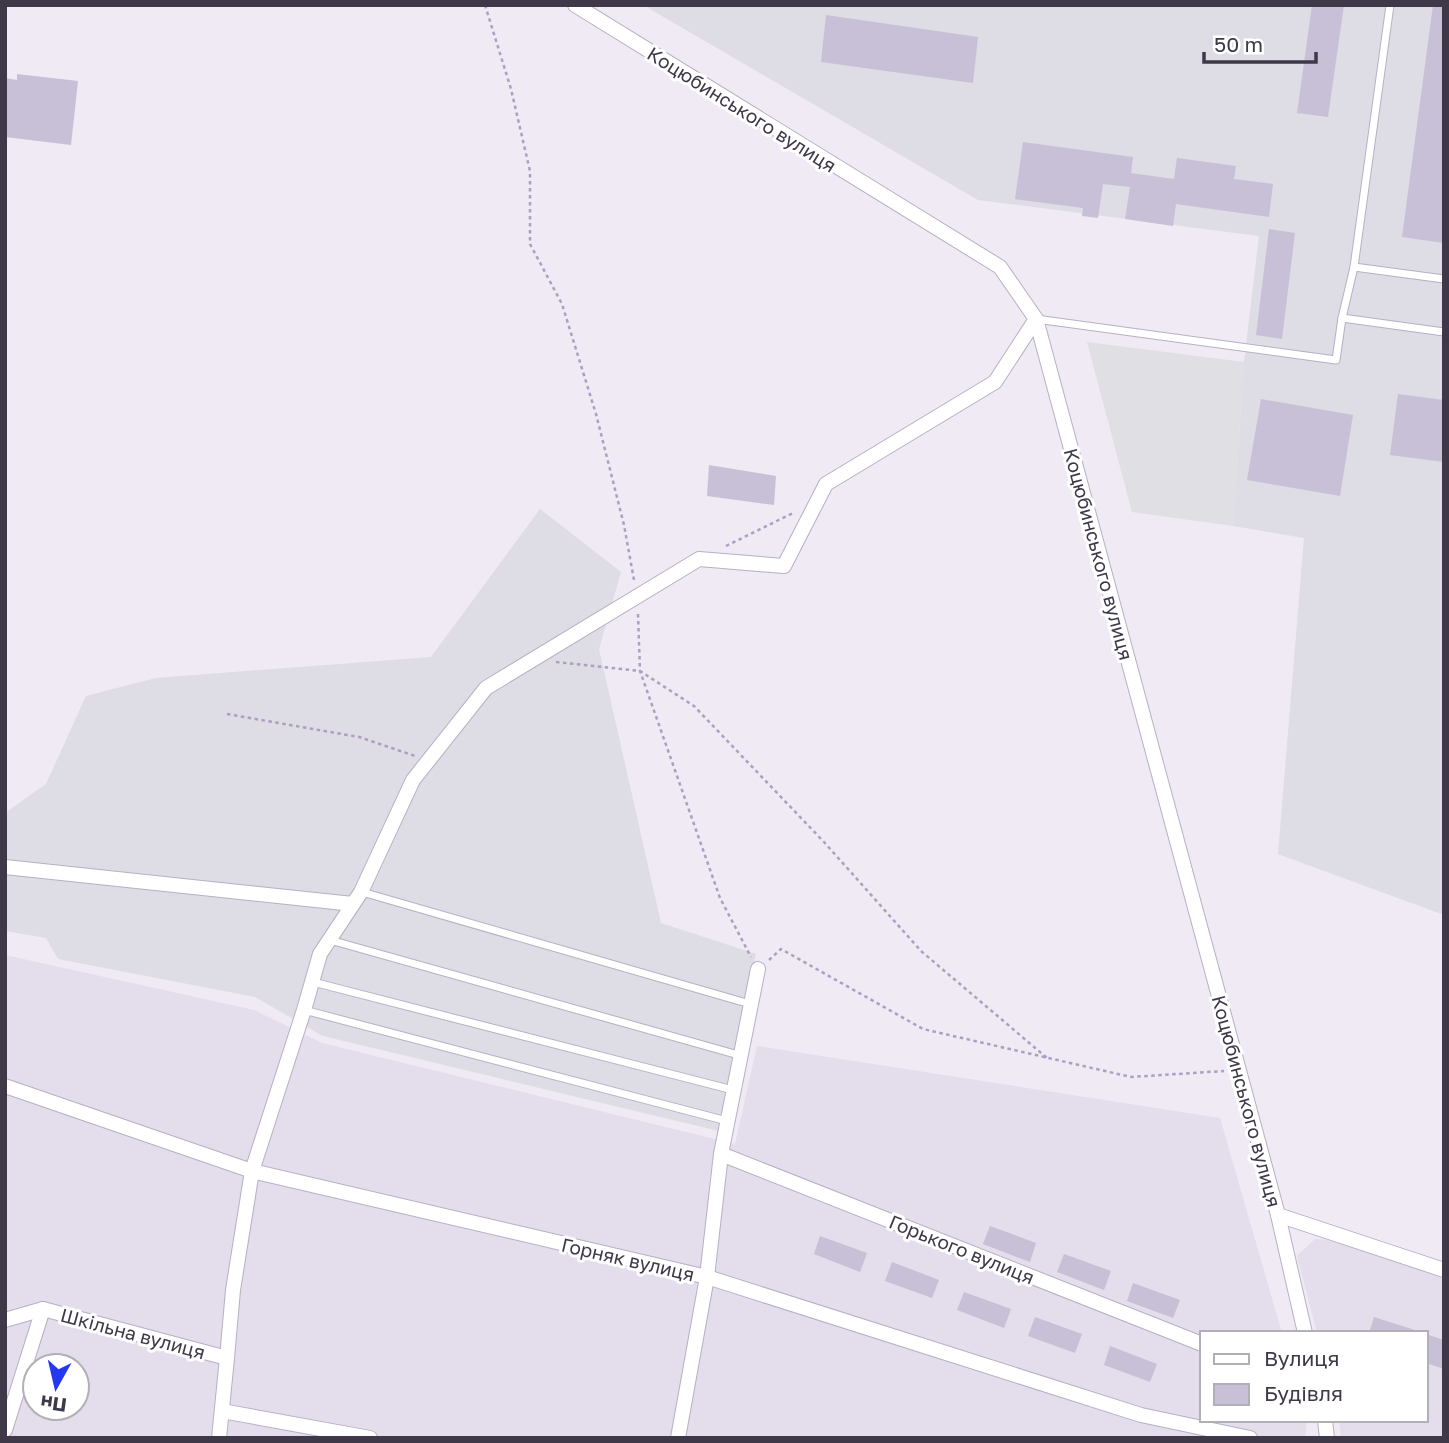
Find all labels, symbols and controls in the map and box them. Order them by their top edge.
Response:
scale bar [1204,21,1316,65]
text: 50 m [1214,31,1263,57]
street label: Коцюбинського вулиця [643,41,841,177]
street label: Коцюбинського вулиця [1060,446,1138,662]
street label: Коцюбинського вулиця [1208,993,1286,1209]
street label: Горького вулиця [886,1209,1038,1289]
street label: Горняк вулиця [559,1233,697,1285]
street label: Шкільна вулиця [58,1303,208,1363]
legend [1200,1331,1428,1422]
text: Вулиця [1264,1345,1340,1371]
north arrow [21,1352,91,1422]
text: Будівля [1264,1380,1343,1406]
text: Пн [39,1391,68,1418]

